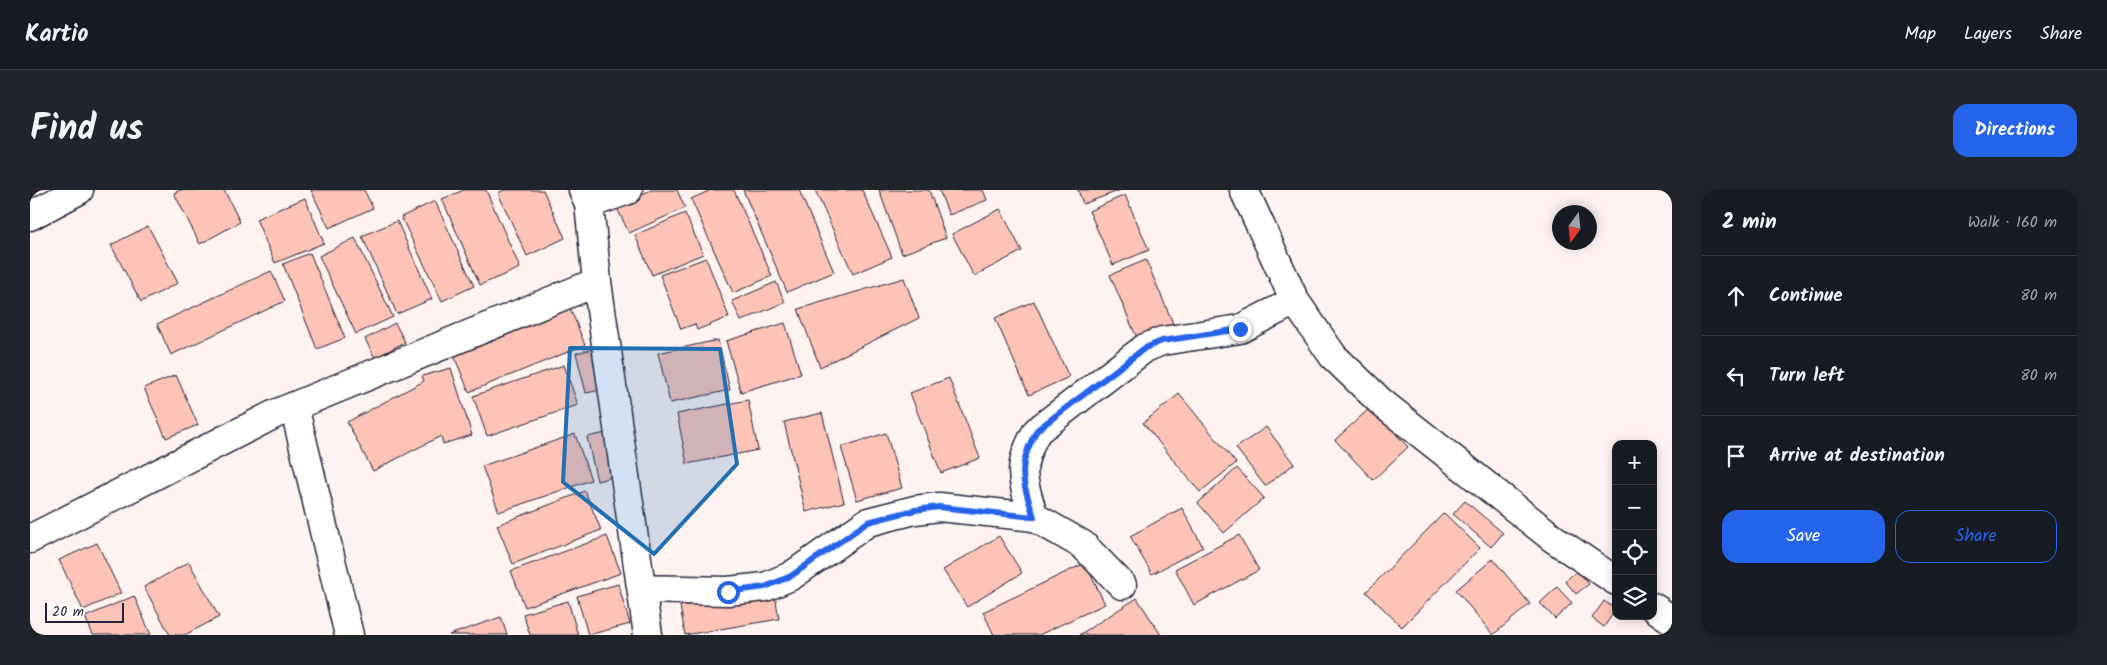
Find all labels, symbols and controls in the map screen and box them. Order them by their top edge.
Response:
text: Kartio [25,15,88,54]
text: Map [1905,20,1936,49]
text: Layers [1964,20,2012,49]
text: Share [2040,20,2082,49]
text: Find us [30,102,143,158]
button: Directions [1953,104,2077,157]
north arrow [1552,205,1597,250]
text: 2 min [1722,206,1777,239]
text: Walk · 160 m [1968,210,2057,235]
text: Continue [1769,281,1842,311]
icon: ahead [1722,282,1750,310]
text: 80 m [2020,283,2057,308]
route end [1229,318,1252,341]
text: Turn left [1769,361,1844,391]
icon: left [1722,362,1750,390]
text: 80 m [2020,363,2057,388]
map controls [1612,440,1657,620]
button: + [1612,440,1657,485]
text: Arrive at destination [1769,441,1945,471]
icon: arrive [1722,442,1750,470]
button: − [1612,485,1657,530]
button: Save [1722,510,1885,563]
button: Share [1895,510,2057,563]
button: locate [1612,530,1657,575]
button: layers [1612,575,1657,620]
route start [717,581,740,604]
scale bar [45,600,124,623]
text: 20 m [52,601,84,623]

